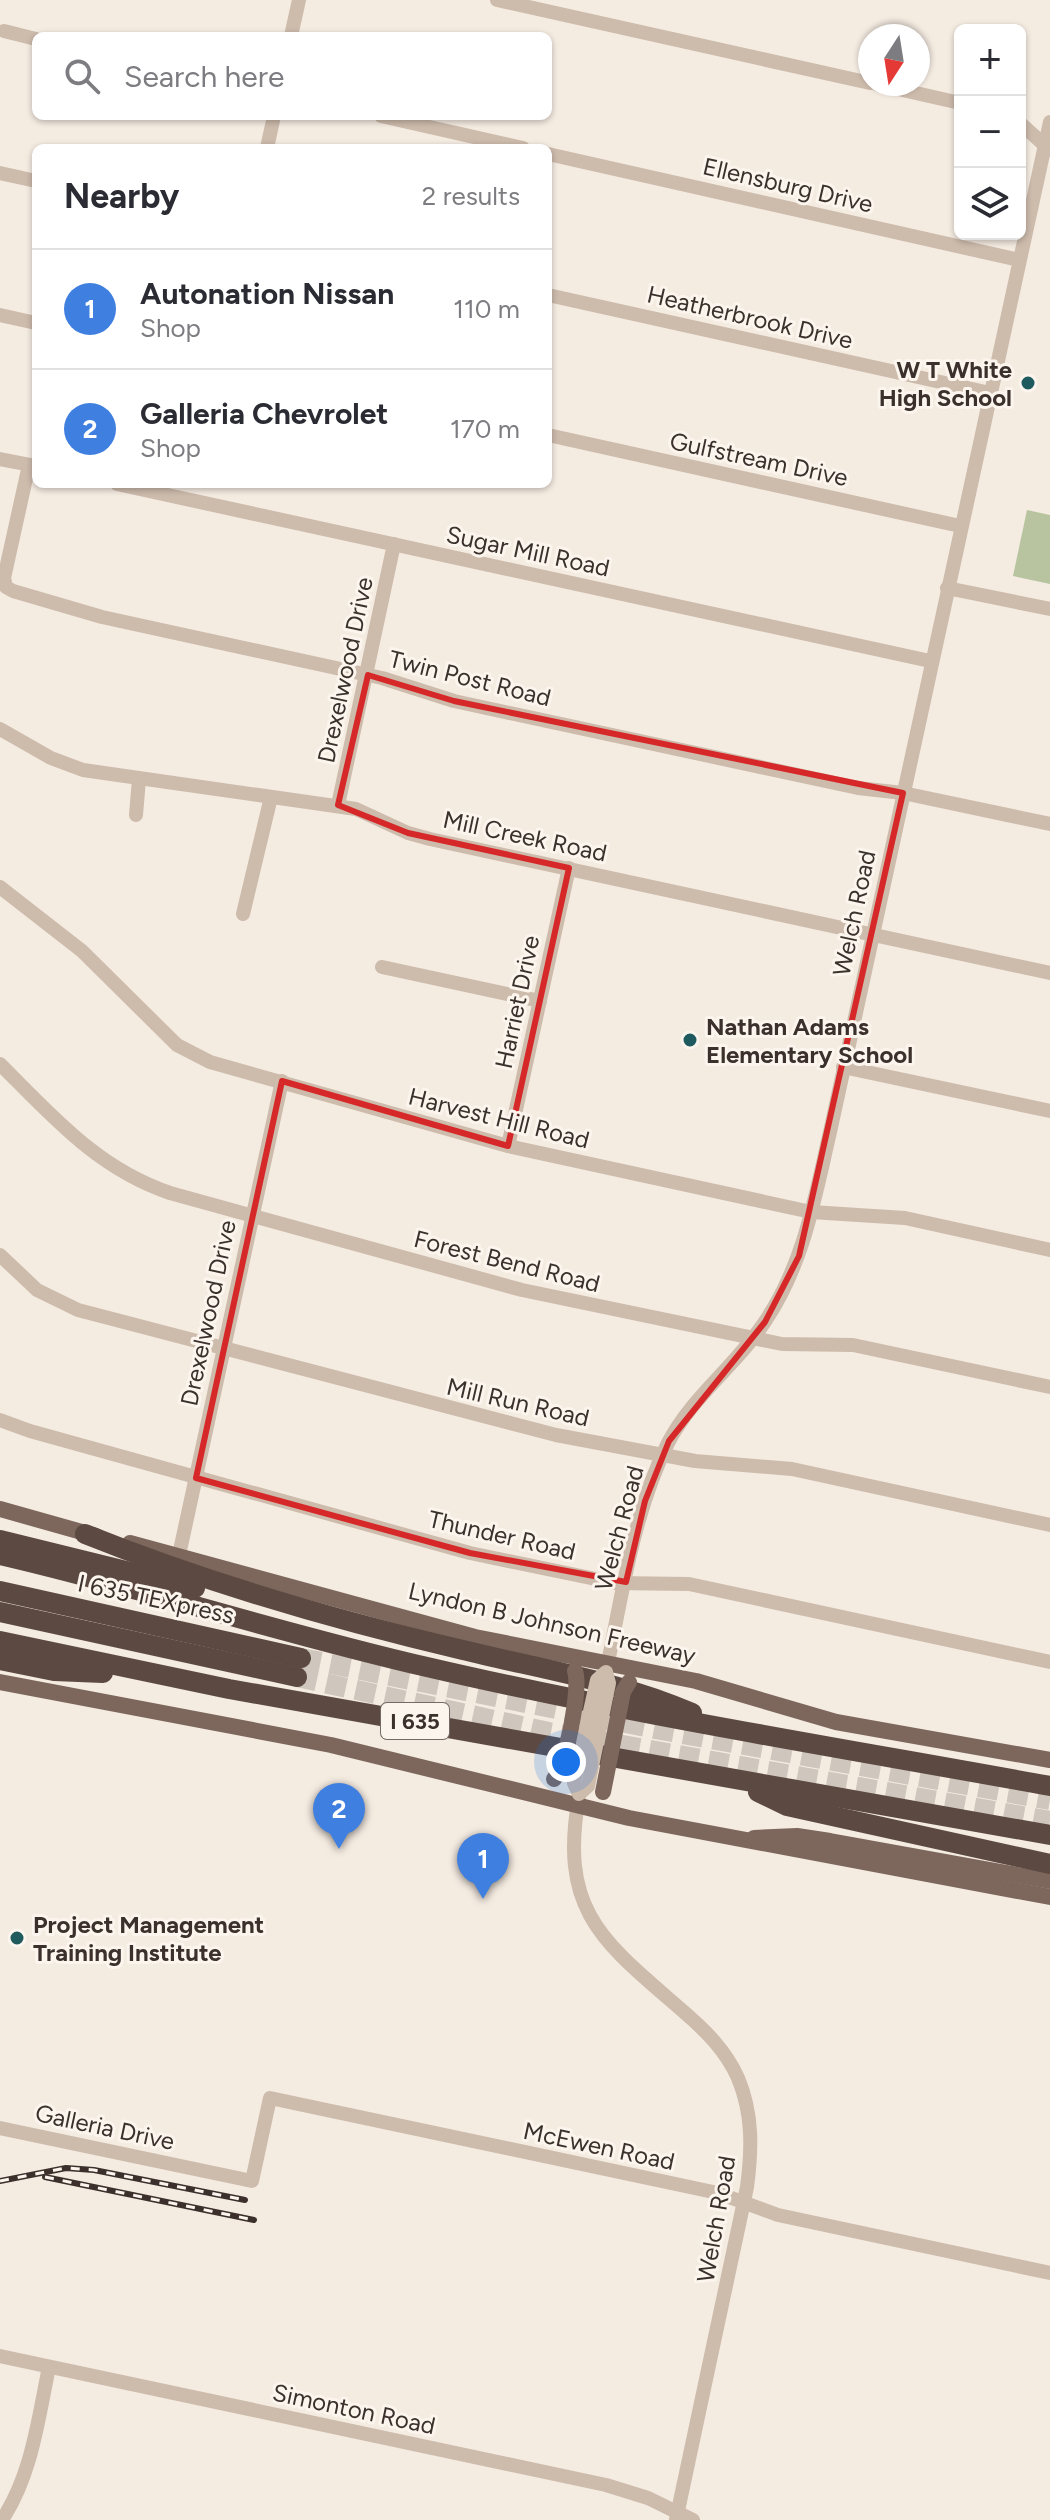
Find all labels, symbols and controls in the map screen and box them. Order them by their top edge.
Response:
north arrow [858,24,930,96]
map controls [954,24,1026,240]
button: + [954,24,1026,96]
search box [32,32,552,120]
icon: search [60,54,104,98]
text: Search here [124,58,284,95]
button: − [954,96,1026,168]
street label: Ellensburg Drive [700,151,876,219]
button: layers [954,168,1026,240]
text: Nearby [64,176,179,217]
text: 2 results [422,180,520,212]
text: Autonation Nissan [140,275,394,312]
street label: Heatherbrook Drive [644,279,856,355]
text: 1 [85,293,95,325]
text: 110 m [453,293,520,325]
text: Shop [140,312,201,344]
place label: W T White High School [879,355,1012,412]
marker: W T White High School [1019,374,1037,392]
text: Galleria Chevrolet [140,395,388,432]
text: 2 [82,413,98,445]
text: 170 m [450,413,520,445]
street label: Gulfstream Drive [667,426,851,492]
text: Shop [140,432,201,464]
street label: Sugar Mill Road [444,520,612,582]
street label: Drexelwood Drive [311,574,379,766]
street label: Twin Post Road [386,644,554,712]
street label: Mill Creek Road [440,804,610,868]
street label: Welch Road [827,847,881,979]
street label: Harriet Drive [489,933,545,1071]
place label: Nathan Adams Elementary School [706,1012,913,1069]
marker: Nathan Adams Elementary School [681,1031,699,1049]
street label: Harvest Hill Road [406,1082,592,1154]
street label: Drexelwood Drive [174,1217,242,1409]
street label: Forest Bend Road [411,1224,603,1298]
street label: Mill Run Road [444,1372,592,1432]
street label: Welch Road [588,1462,650,1594]
street label: Thunder Road [426,1504,578,1566]
street label: I 635 TEXpress [75,1568,237,1630]
street label: Lyndon B Johnson Freeway [406,1576,699,1670]
road number: I 635 [381,1703,449,1739]
your location [546,1742,586,1782]
pin: 2 [313,1783,365,1849]
pin: 1 [457,1833,509,1899]
place label: Project Management Training Institute [33,1910,264,1967]
marker: Project Management Training Institute [8,1929,26,1947]
street label: Galleria Drive [33,2098,177,2156]
street label: McEwen Road [521,2116,677,2176]
street label: Welch Road [691,2153,741,2285]
street label: Simonton Road [270,2378,438,2440]

